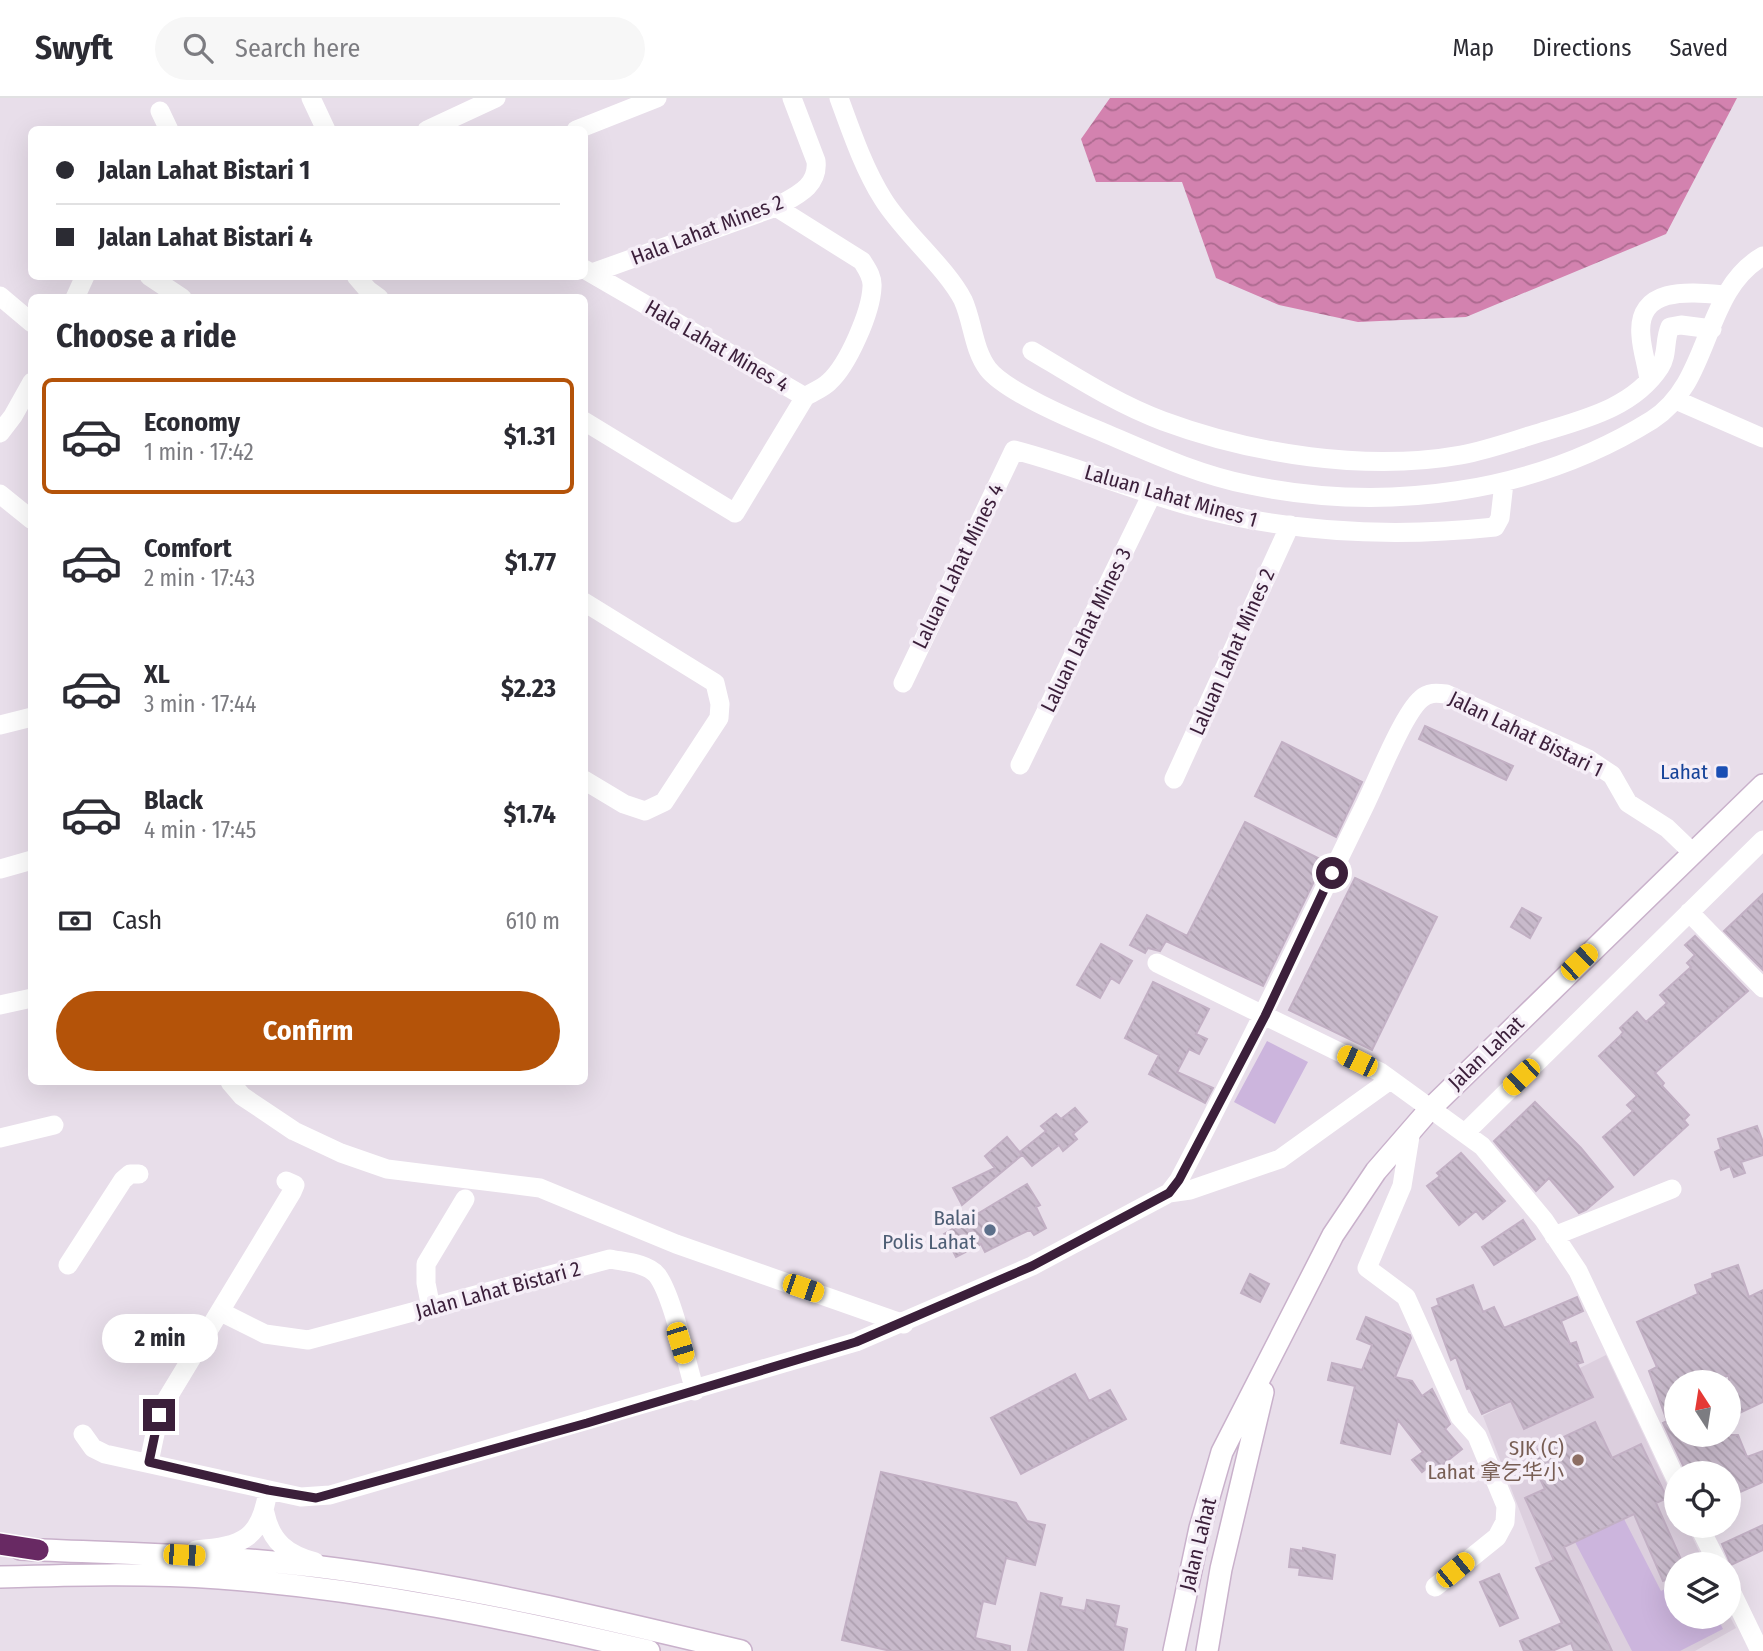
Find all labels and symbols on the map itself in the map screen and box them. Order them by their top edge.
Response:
street label: Hala Lahat Mines 2 [627,189,787,271]
street label: Hala Lahat Mines 4 [640,294,794,398]
street label: Laluan Lahat Mines 1 [1082,459,1260,533]
street label: Laluan Lahat Mines 4 [907,479,1009,653]
street label: Laluan Lahat Mines 3 [1035,544,1137,716]
street label: Laluan Lahat Mines 2 [1184,565,1280,739]
street label: Jalan Lahat Bistari 1 [1445,685,1607,783]
place label: Lahat [1660,759,1708,785]
marker: Lahat [1714,764,1730,780]
route start [1316,857,1348,889]
car [1557,940,1602,984]
street label: Jalan Lahat [1443,1010,1529,1095]
car [1334,1042,1381,1080]
car [1499,1055,1544,1099]
place label: Balai Polis Lahat [882,1205,976,1255]
marker: Balai Polis Lahat [982,1222,998,1238]
street label: Jalan Lahat Bistari 2 [413,1255,583,1325]
car [780,1271,827,1305]
callout: 2 min [101,1314,217,1362]
car [664,1320,697,1366]
north arrow [1664,1370,1741,1447]
route end [143,1399,175,1431]
place label: SJK (C) Lahat 拿乞华小 [1427,1435,1564,1485]
marker: SJK (C) Lahat 拿乞华小 [1570,1452,1586,1468]
street label: Jalan Lahat [1174,1495,1222,1593]
car [163,1543,206,1567]
car [1433,1549,1478,1591]

